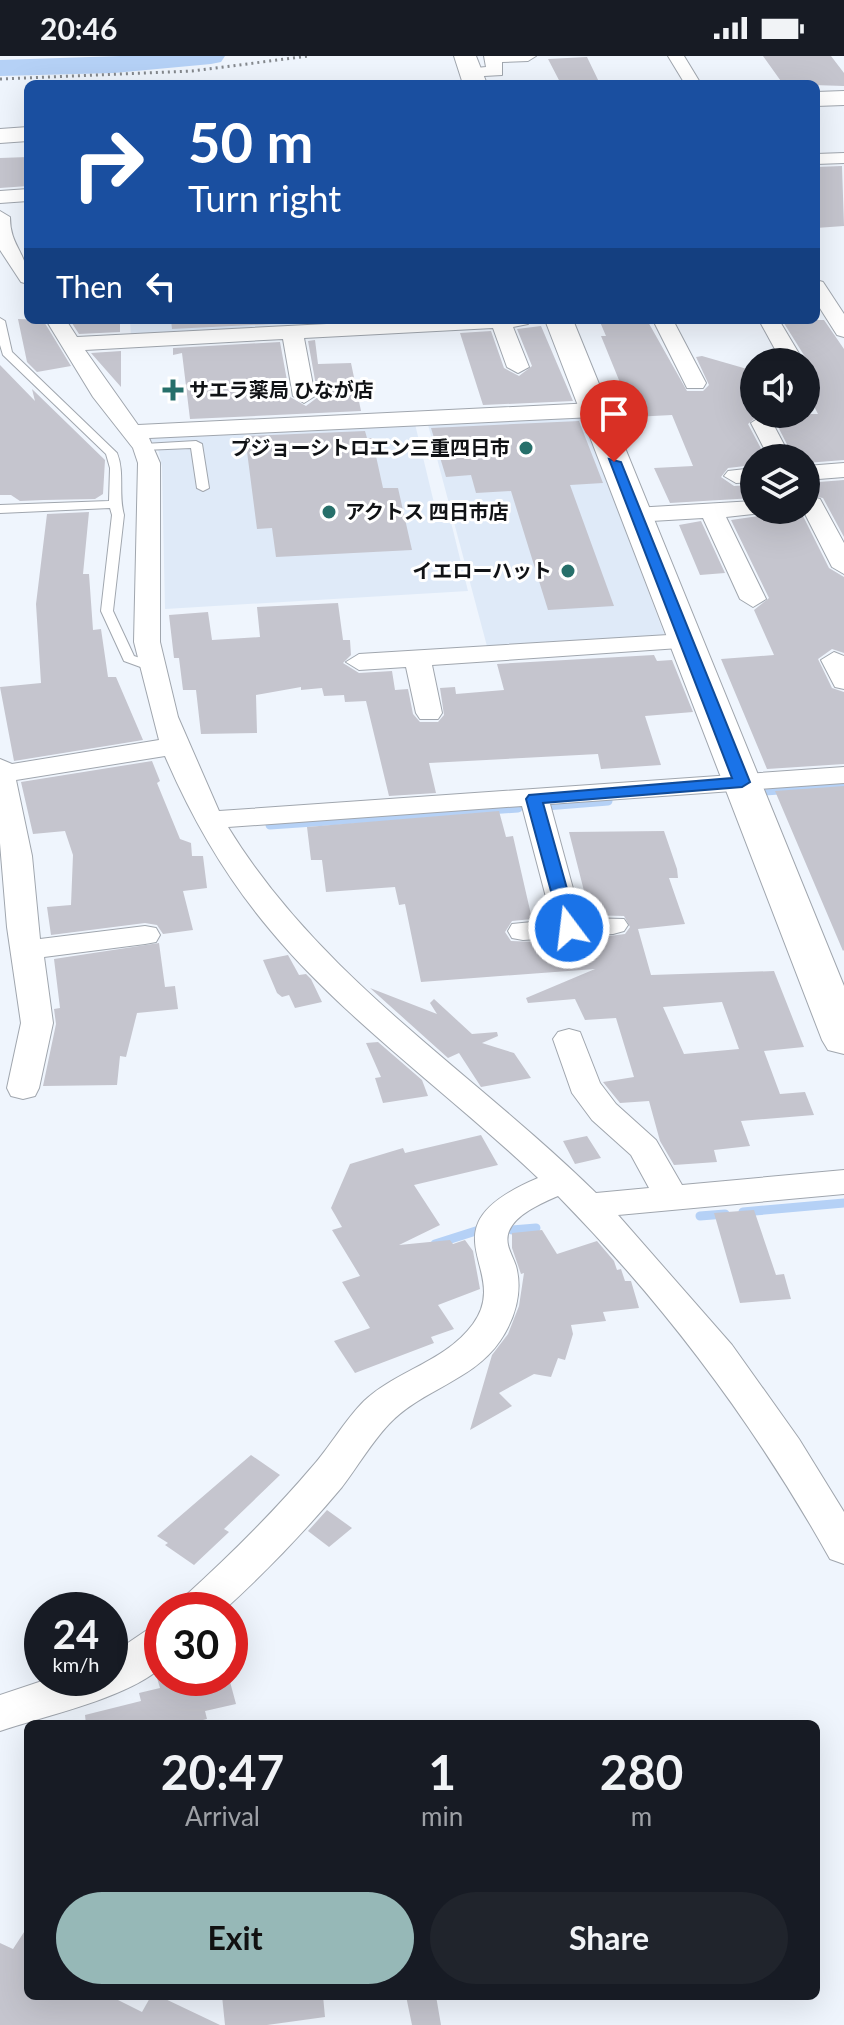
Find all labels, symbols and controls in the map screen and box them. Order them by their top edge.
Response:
text: 20:46 [40,10,117,46]
text: 50 m [188,108,313,175]
icon: right [56,112,160,216]
text: Turn right [188,176,341,220]
icon: left [139,264,183,308]
text: Then [56,268,123,304]
map controls [740,348,820,524]
button: sound [740,348,820,428]
place label: サエラ薬局 ひなが店 [189,377,374,401]
pin [580,380,648,462]
marker: サエラ薬局 ひなが店 [164,381,182,399]
icon: arrive [592,392,636,436]
place label: プジョーシトロエン三重四日市 [230,435,510,459]
marker: プジョーシトロエン三重四日市 [517,439,535,457]
button: layers [740,444,820,524]
place label: アクトス 四日市店 [345,499,509,523]
marker: アクトス 四日市店 [320,503,338,521]
place label: イエローハット [413,558,552,582]
marker: イエローハット [559,562,577,580]
position arrow [527,886,611,970]
speed limit sign: 30 [144,1592,248,1696]
text: 24 [53,1610,99,1658]
text: km/h [53,1652,99,1676]
text: 20:47 [161,1743,284,1800]
text: 1 [428,1743,456,1800]
text: 280 [600,1743,683,1800]
text: Arrival [185,1800,260,1832]
text: min [421,1800,463,1832]
text: m [631,1800,652,1832]
button: Exit [56,1892,414,1984]
button: Share [430,1892,788,1984]

